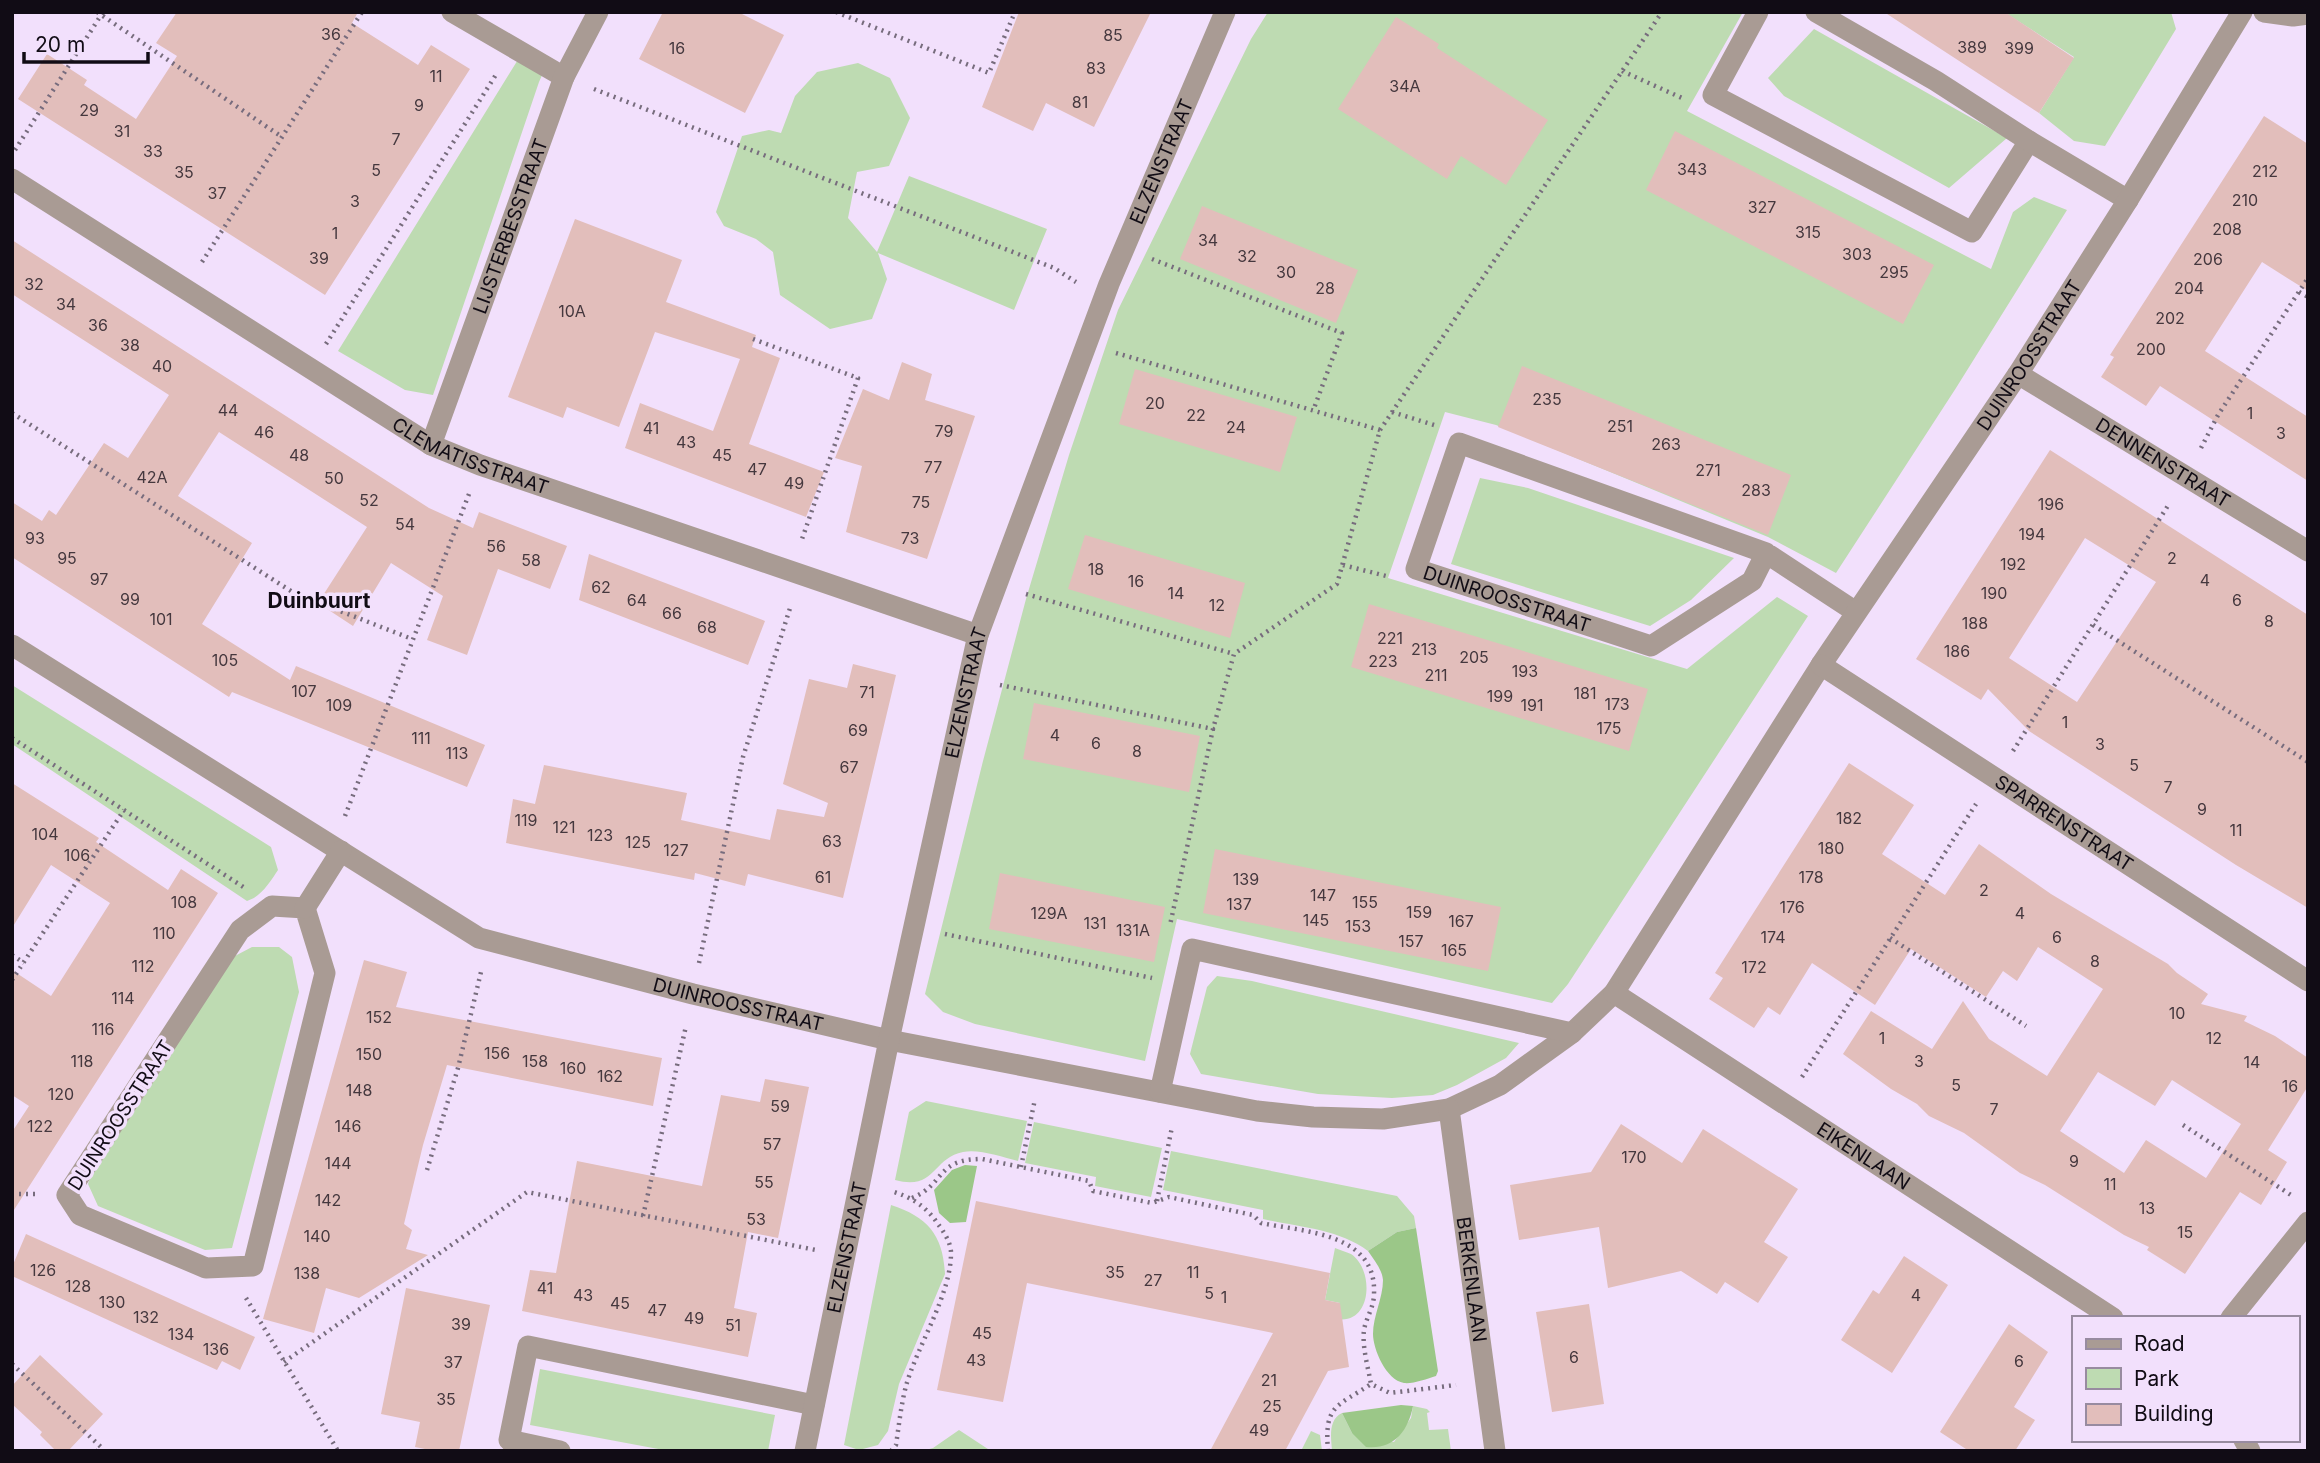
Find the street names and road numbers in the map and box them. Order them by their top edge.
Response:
street label: ELZENSTRAAT [1125,96,1199,228]
street label: LIJSTERBESSTRAAT [468,135,553,317]
street label: DUINROOSSTRAAT [1972,276,2086,435]
street label: CLEMATISSTRAAT [388,412,552,500]
street label: DENNENSTRAAT [2091,413,2234,513]
street label: DUINROOSSTRAAT [1420,561,1593,637]
street label: ELZENSTRAAT [940,624,992,761]
street label: SPARRENSTRAAT [1991,770,2137,876]
street label: DUINROOSSTRAAT [650,973,826,1036]
street label: DUINROOSSTRAAT [63,1036,178,1195]
street label: EIKENLAAN [1812,1117,1914,1195]
street label: ELZENSTRAAT [822,1179,872,1315]
street label: BERKENLAAN [1452,1215,1491,1344]

